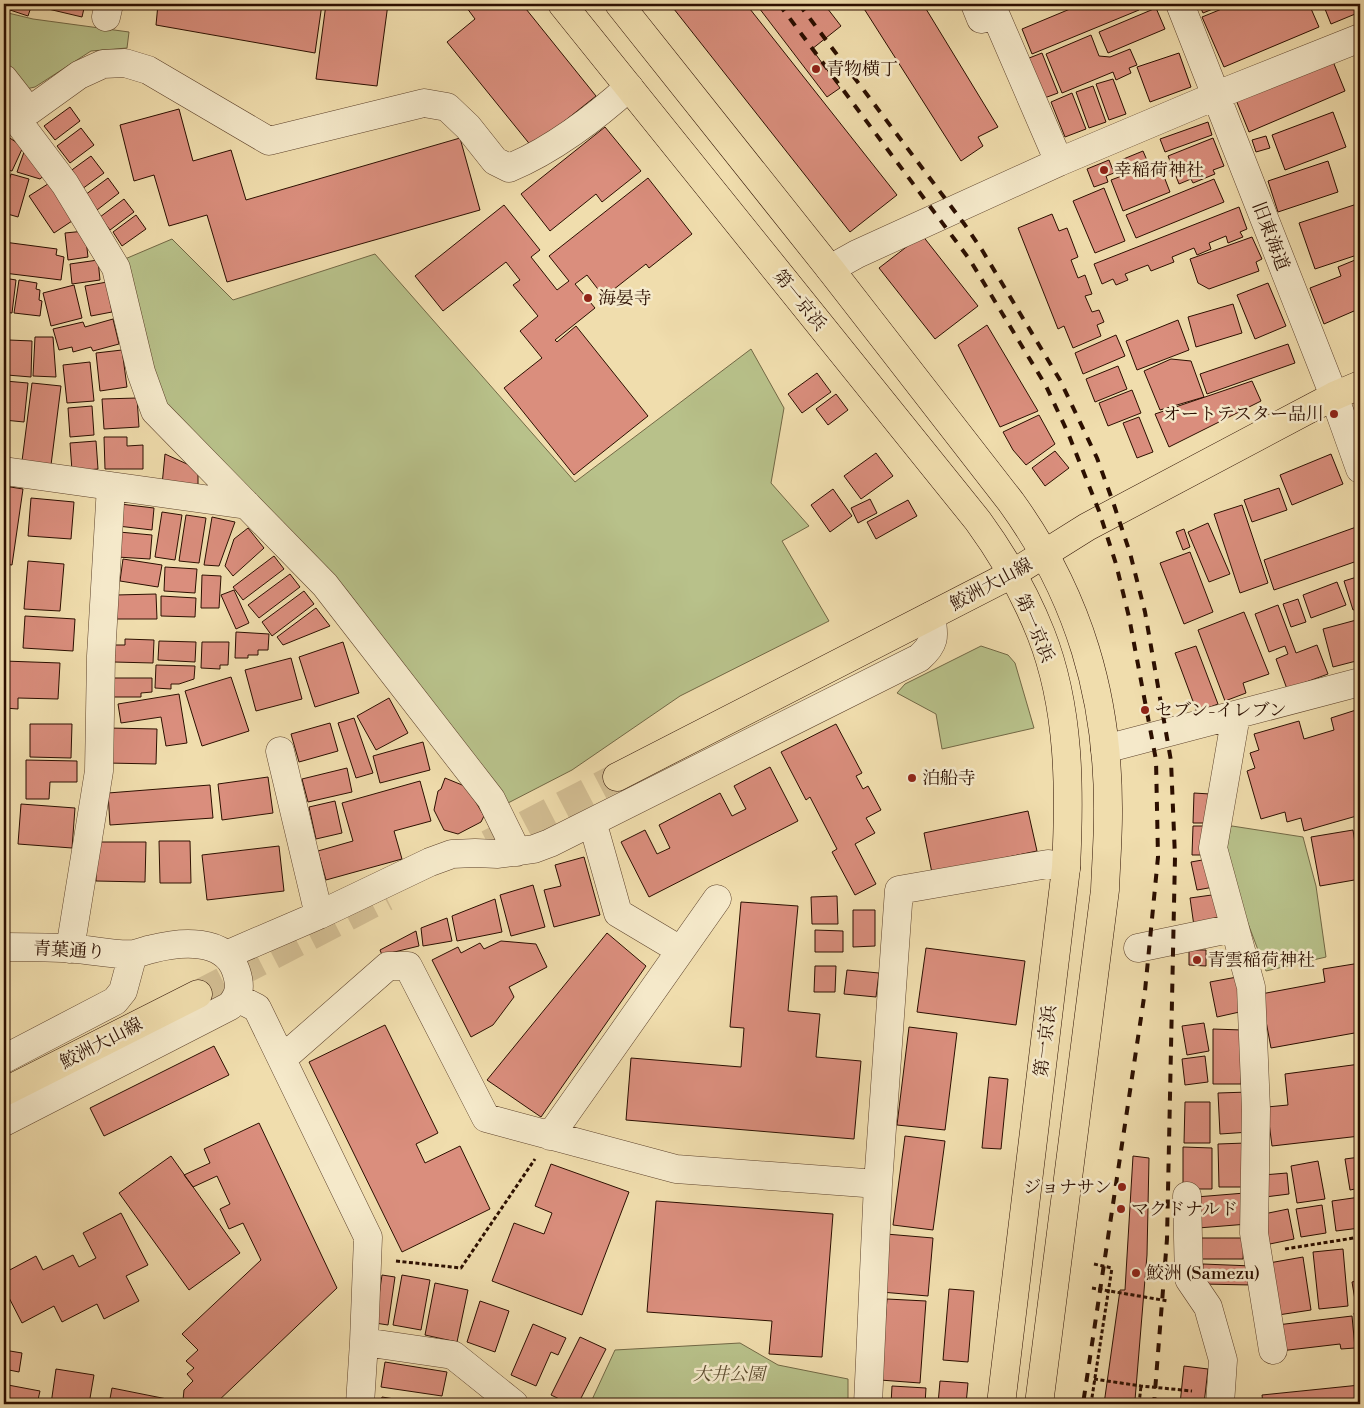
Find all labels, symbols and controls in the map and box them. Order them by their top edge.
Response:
place label: 青物横丁 [826,58,898,81]
marker: 青物横丁 [810,63,822,75]
place label: 幸稲荷神社 [1114,159,1204,182]
marker: 幸稲荷神社 [1098,164,1110,176]
street label: 旧東海道 [1247,198,1294,274]
street label: 第一京浜 [768,265,831,336]
place label: 海晏寺 [598,287,652,310]
marker: 海晏寺 [582,292,594,304]
place label: オートテスター品川 [1163,403,1324,426]
marker: オートテスター品川 [1328,408,1340,420]
street label: 鮫洲大山線 [946,553,1036,616]
street label: 第一京浜 [1010,591,1059,666]
place label: セブン-イレブン [1155,699,1287,722]
marker: セブン-イレブン [1139,704,1151,716]
place label: 泊船寺 [922,767,976,790]
marker: 泊船寺 [906,772,918,784]
street label: 青葉通り [32,937,106,964]
place label: 青雲稲荷神社 [1207,949,1315,972]
marker: 青雲稲荷神社 [1191,954,1203,966]
street label: 第一京浜 [1030,1004,1061,1078]
street label: 鮫洲大山線 [56,1013,147,1074]
place label: ジョナサン [1023,1176,1112,1199]
marker: ジョナサン [1116,1181,1128,1193]
place label: マクドナルド [1131,1198,1238,1221]
marker: マクドナルド [1115,1203,1127,1215]
place label: 鮫洲 (Samezu) [1146,1262,1260,1285]
marker: 鮫洲 (Samezu) [1130,1267,1142,1279]
park label: 大井公園 [693,1363,768,1386]

